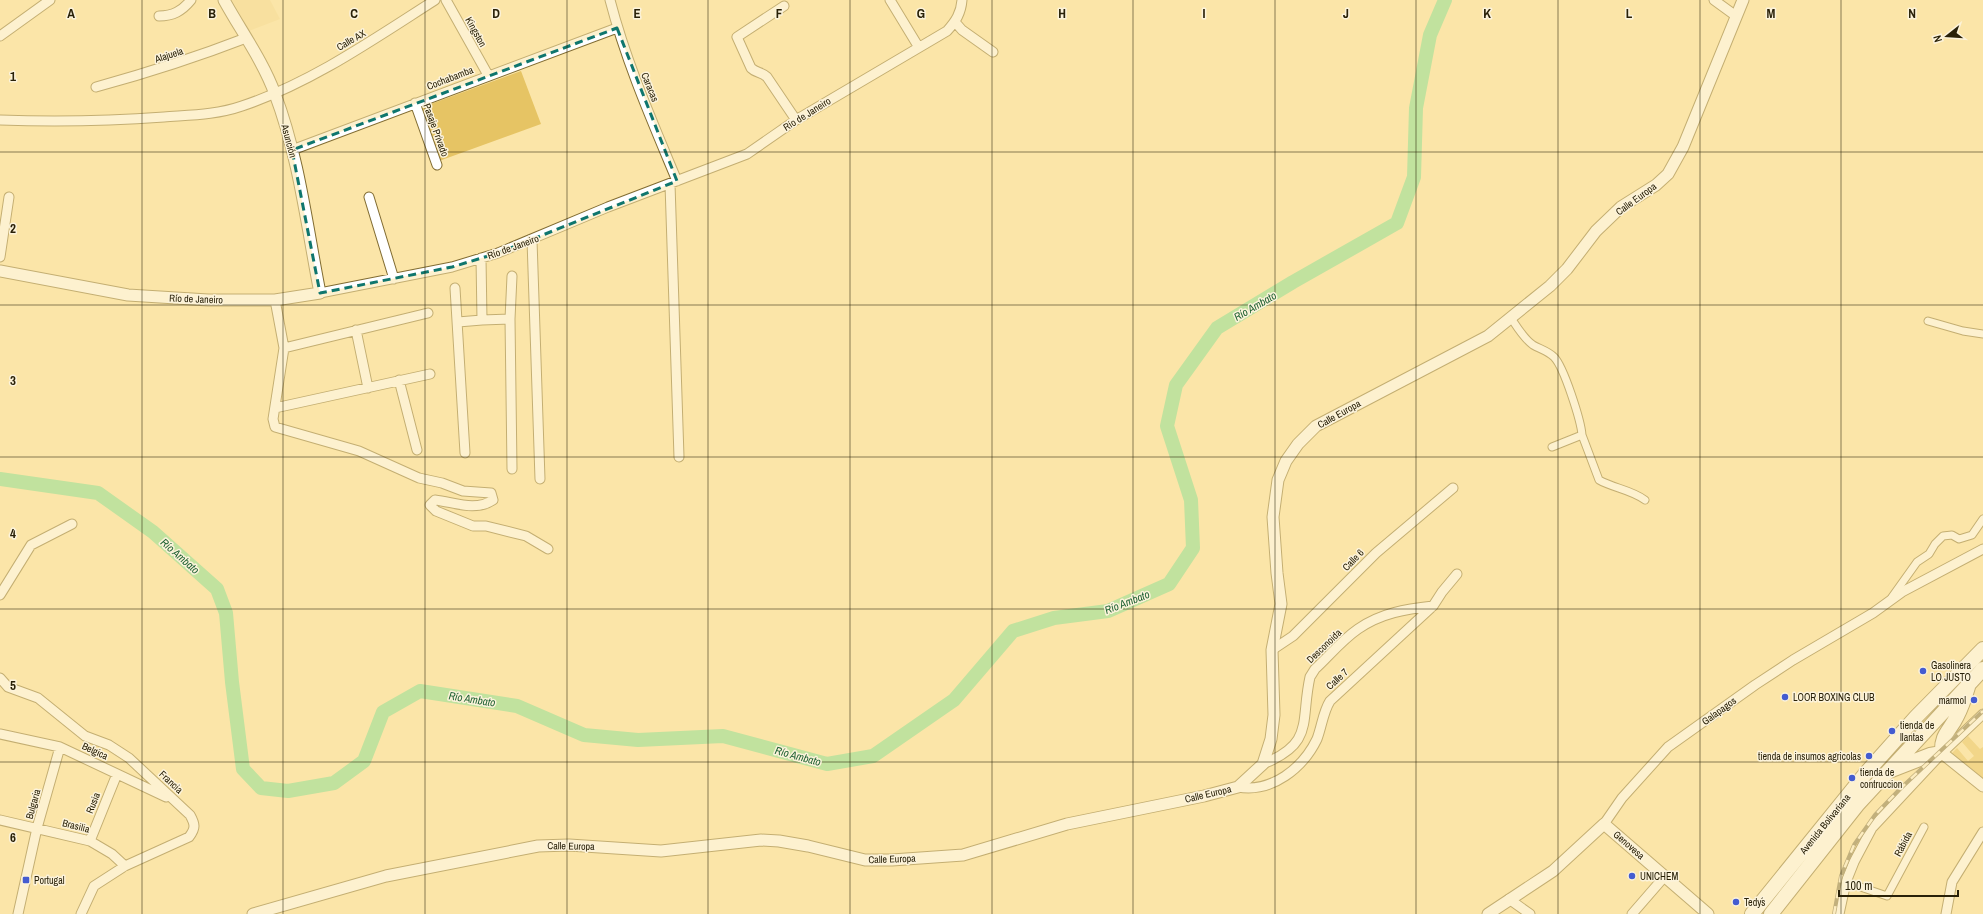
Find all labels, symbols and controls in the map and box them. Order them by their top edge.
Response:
text: A [67,5,75,22]
text: B [208,5,216,22]
text: C [350,5,358,22]
text: D [492,5,500,22]
text: E [633,5,641,22]
text: F [776,5,783,22]
text: G [917,5,925,22]
text: H [1058,5,1066,22]
text: I [1203,5,1206,22]
text: J [1343,5,1349,22]
text: K [1483,5,1491,22]
text: L [1626,5,1633,22]
text: M [1767,5,1776,22]
text: N [1908,5,1916,22]
street label: Kingston [462,15,490,49]
north arrow [1927,16,1967,56]
street label: Calle AX [334,26,368,53]
text: N [1930,34,1945,44]
street label: Alajuela [152,44,185,66]
street label: Cochabamba [425,63,476,93]
text: 1 [10,68,16,85]
street label: Caracas [638,70,662,104]
street label: Río de Janeiro [781,94,834,134]
street label: Pasaje Privado [420,102,452,159]
street label: Asunción [278,122,300,159]
street label: Calle Europa [1613,180,1659,218]
text: 2 [10,220,16,237]
street label: Río de Janeiro [486,232,541,262]
water label: Río Ambato [1231,288,1279,324]
street label: Río de Janeiro [169,292,224,306]
text: 3 [10,372,16,389]
street label: Calle Europa [1315,397,1363,431]
text: 4 [10,525,16,542]
water label: Río Ambato [158,535,202,577]
street label: Calle 6 [1339,546,1367,574]
water label: Río Ambato [1103,587,1151,617]
street label: Desconoida [1304,626,1345,666]
place label: Gasolinera LO JUSTO [1931,659,1972,684]
street label: Calle 7 [1323,665,1351,692]
marker: Gasolinera LO JUSTO [1918,666,1928,676]
text: 5 [10,677,16,694]
water label: Río Ambato [448,688,496,710]
place label: LOOR BOXING CLUB [1793,691,1875,704]
marker: LOOR BOXING CLUB [1780,692,1790,702]
street label: Galapagos [1699,694,1739,728]
place label: marmol [1939,694,1966,707]
marker: marmol [1969,695,1979,705]
place label: tienda de llantas [1900,719,1935,744]
marker: tienda de llantas [1887,726,1897,736]
street label: Belgica [80,739,111,763]
water label: Río Ambato [773,743,823,769]
place label: tienda de insumos agricolas [1758,750,1861,763]
marker: tienda de insumos agricolas [1864,751,1874,761]
place label: tienda de contruccion [1860,766,1902,791]
street label: Francia [156,768,186,797]
marker: tienda de contruccion [1847,773,1857,783]
street label: Calle Europa [1183,782,1233,806]
street label: Bulgaria [23,787,44,820]
street label: Rusia [83,790,103,815]
street label: Avenida Bolivariana [1796,791,1854,858]
street label: Brasilia [61,816,91,836]
street label: Genovesa [1611,828,1648,862]
text: 6 [10,829,16,846]
street label: Rábida [1891,829,1915,859]
street label: Calle Europa [547,839,595,853]
street label: Calle Europa [868,852,916,866]
place label: UNICHEM [1640,870,1678,883]
marker: UNICHEM [1627,871,1637,881]
scale bar [1839,872,1958,898]
place label: Portugal [34,874,65,887]
marker: Portugal [21,875,31,885]
text: 100 m [1845,878,1872,894]
place label: Tedy´s [1744,896,1765,909]
marker: Tedy´s [1731,897,1741,907]

